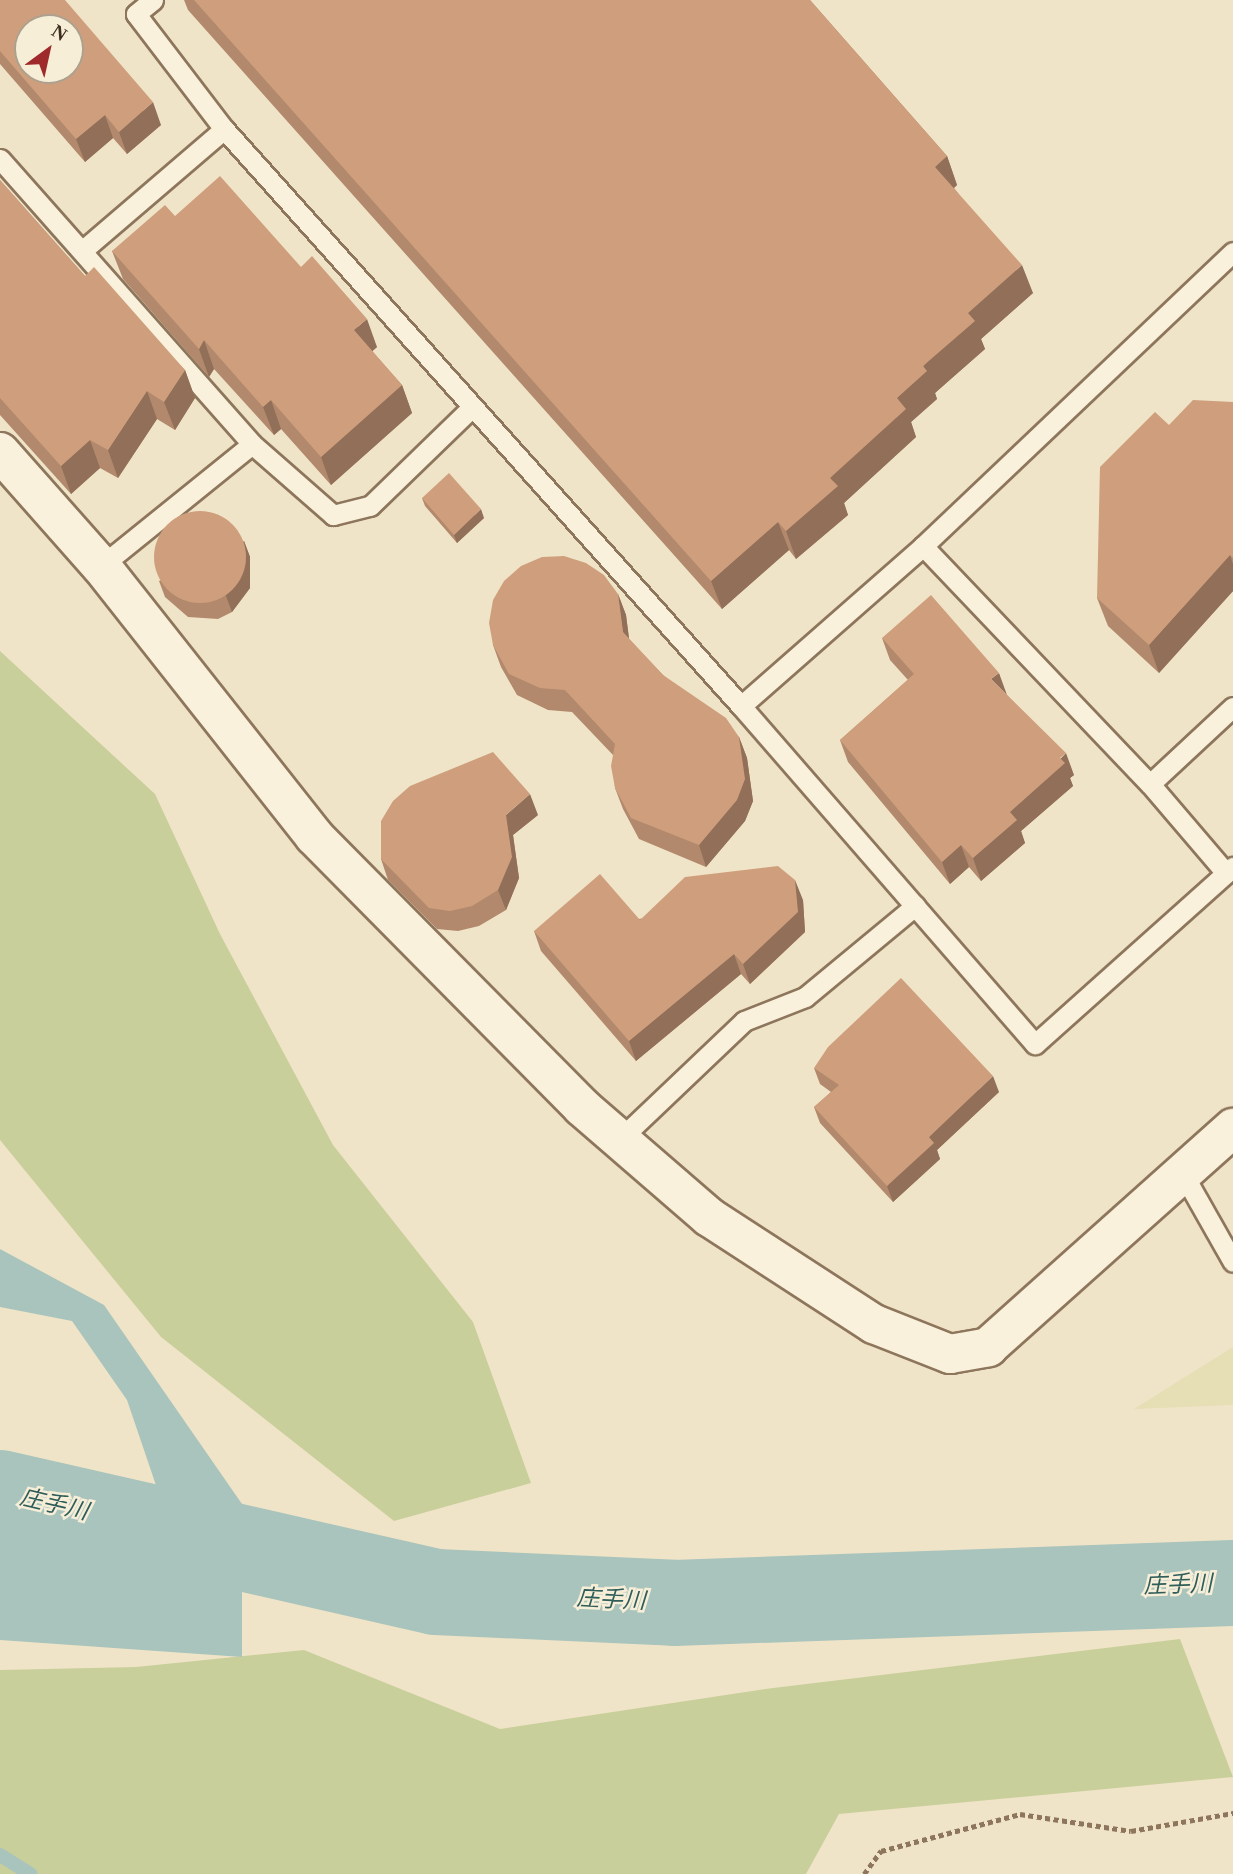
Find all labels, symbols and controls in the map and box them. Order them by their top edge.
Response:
north arrow [14,14,84,84]
text: N [48,20,71,45]
water label: 庄手川 [17,1484,91,1526]
water label: 庄手川 [1143,1570,1213,1600]
water label: 庄手川 [576,1584,646,1616]

